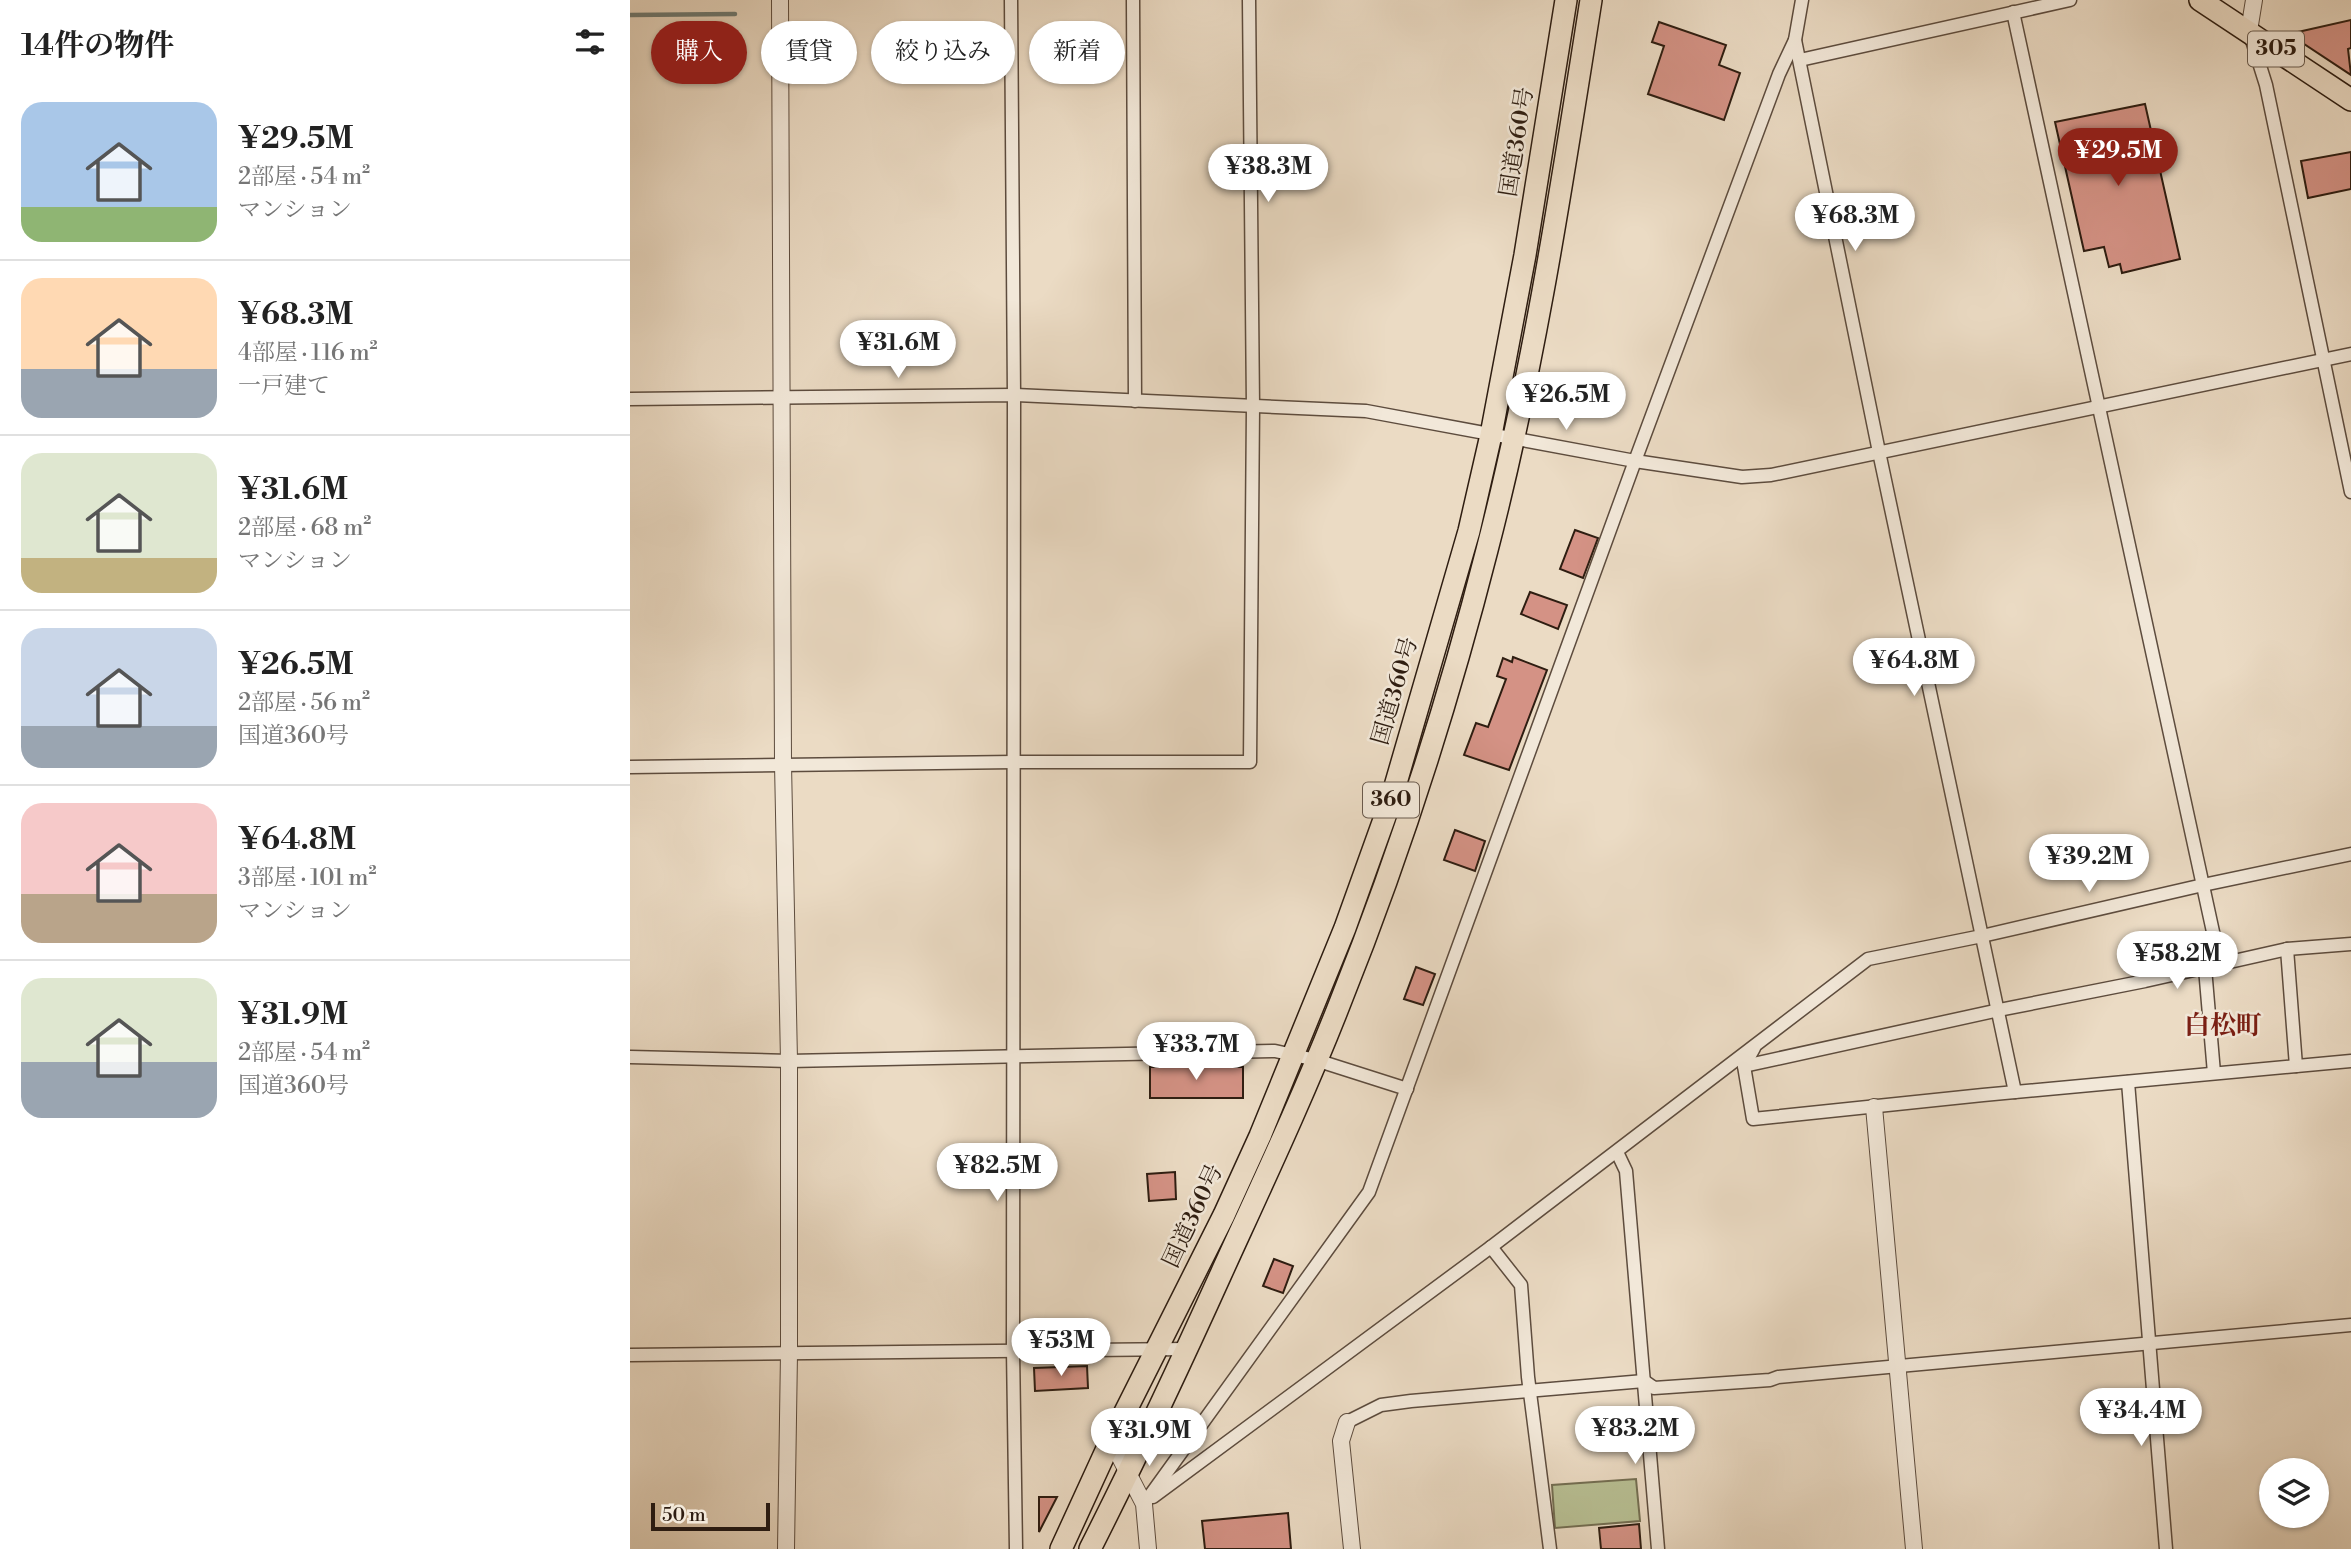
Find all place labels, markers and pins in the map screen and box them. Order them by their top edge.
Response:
pin: ¥29.5M [2061,128,2175,188]
pin: ¥38.3M [1211,144,1325,204]
pin: ¥68.3M [1798,194,1912,253]
pin: ¥31.6M [841,320,955,380]
pin: ¥26.5M [1509,372,1623,432]
pin: ¥64.8M [1857,638,1971,698]
pin: ¥39.2M [2032,834,2146,894]
pin: ¥58.2M [2120,932,2234,991]
pin: ¥33.7M [1139,1023,1253,1082]
pin: ¥82.5M [940,1144,1054,1203]
pin: ¥53M [1020,1318,1102,1378]
pin: ¥34.4M [2084,1388,2198,1448]
pin: ¥83.2M [1578,1406,1692,1466]
pin: ¥31.9M [1092,1408,1206,1468]

